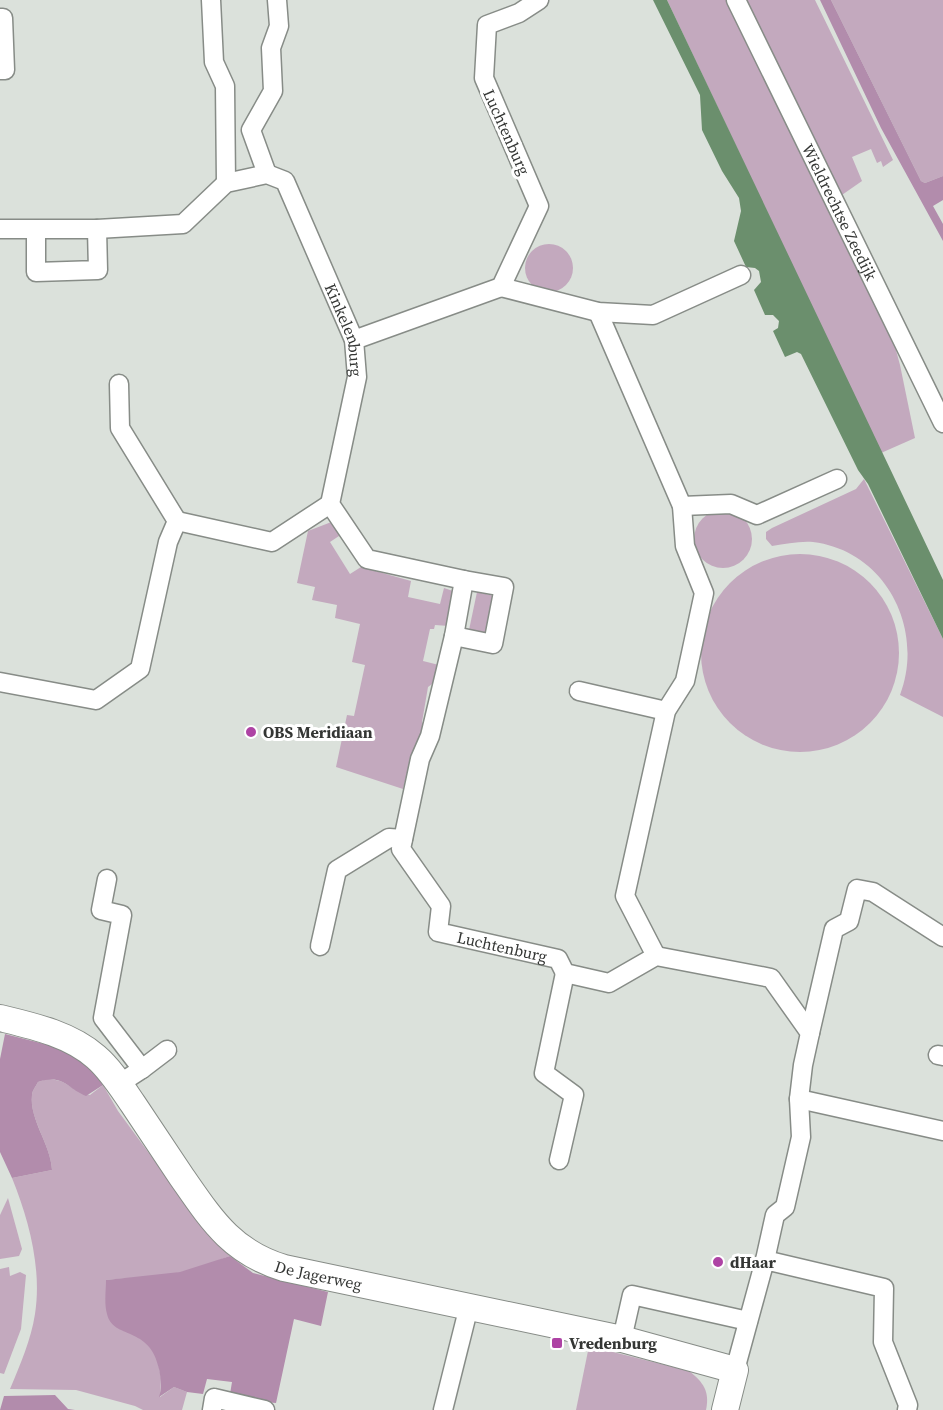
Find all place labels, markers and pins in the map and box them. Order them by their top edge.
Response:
place label: OBS Meridiaan [263,721,373,743]
marker: OBS Meridiaan [244,725,258,739]
place label: dHaar [730,1251,776,1273]
marker: dHaar [711,1255,725,1269]
place label: Vredenburg [569,1332,657,1354]
marker: Vredenburg [550,1336,564,1350]

